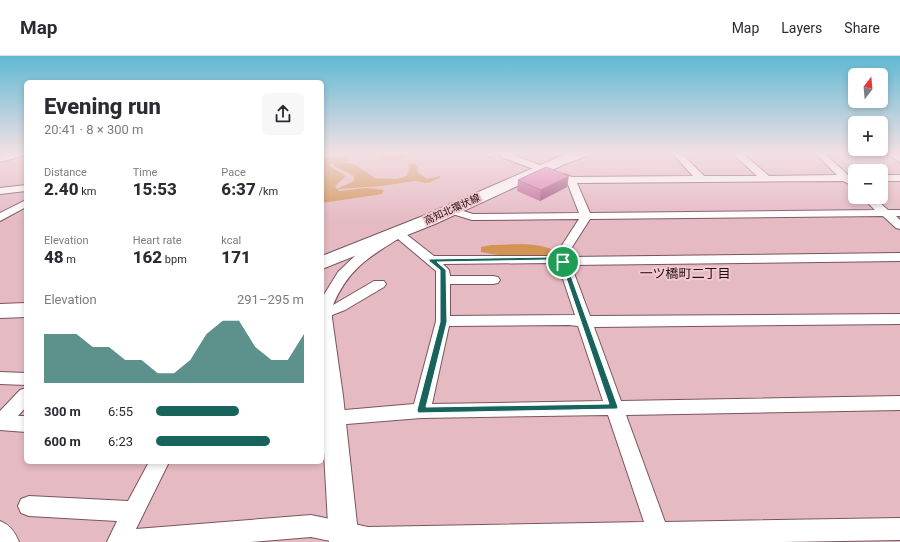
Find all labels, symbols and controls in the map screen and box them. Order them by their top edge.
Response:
text: Map [20,16,58,39]
text: Map [732,20,759,36]
text: Layers [781,20,822,36]
text: Share [844,20,880,36]
north arrow [848,68,888,108]
map controls [848,68,888,204]
button: share [262,93,304,135]
text: Evening run [44,94,161,119]
button: + [848,116,888,156]
text: 20:41 · 8 × 300 m [44,122,143,137]
button: − [848,164,888,204]
text: Distance [44,166,87,179]
text: Time [133,166,157,179]
text: Pace [221,166,246,179]
text: 2.40 [44,179,78,199]
text: 15:53 [133,179,177,199]
text: 6:37 [221,179,256,199]
text: km [78,185,96,198]
text: /km [256,185,278,198]
street label: 高知北環状線 [422,192,482,226]
text: Elevation [44,234,89,247]
text: Heart rate [133,234,182,247]
text: kcal [221,234,241,247]
pin [546,245,580,279]
text: 48 [44,247,64,267]
text: 162 [133,247,162,267]
text: 171 [221,247,251,267]
icon: arrive [552,251,574,273]
text: m [64,253,76,266]
text: bpm [162,253,187,266]
district label: 一ツ橋町二丁目 [639,266,731,281]
text: Elevation [44,292,97,307]
text: 291–295 m [237,292,304,307]
text: 300 m [44,404,81,419]
text: 6:55 [108,404,133,419]
text: 600 m [44,434,81,449]
text: 6:23 [108,434,133,449]

